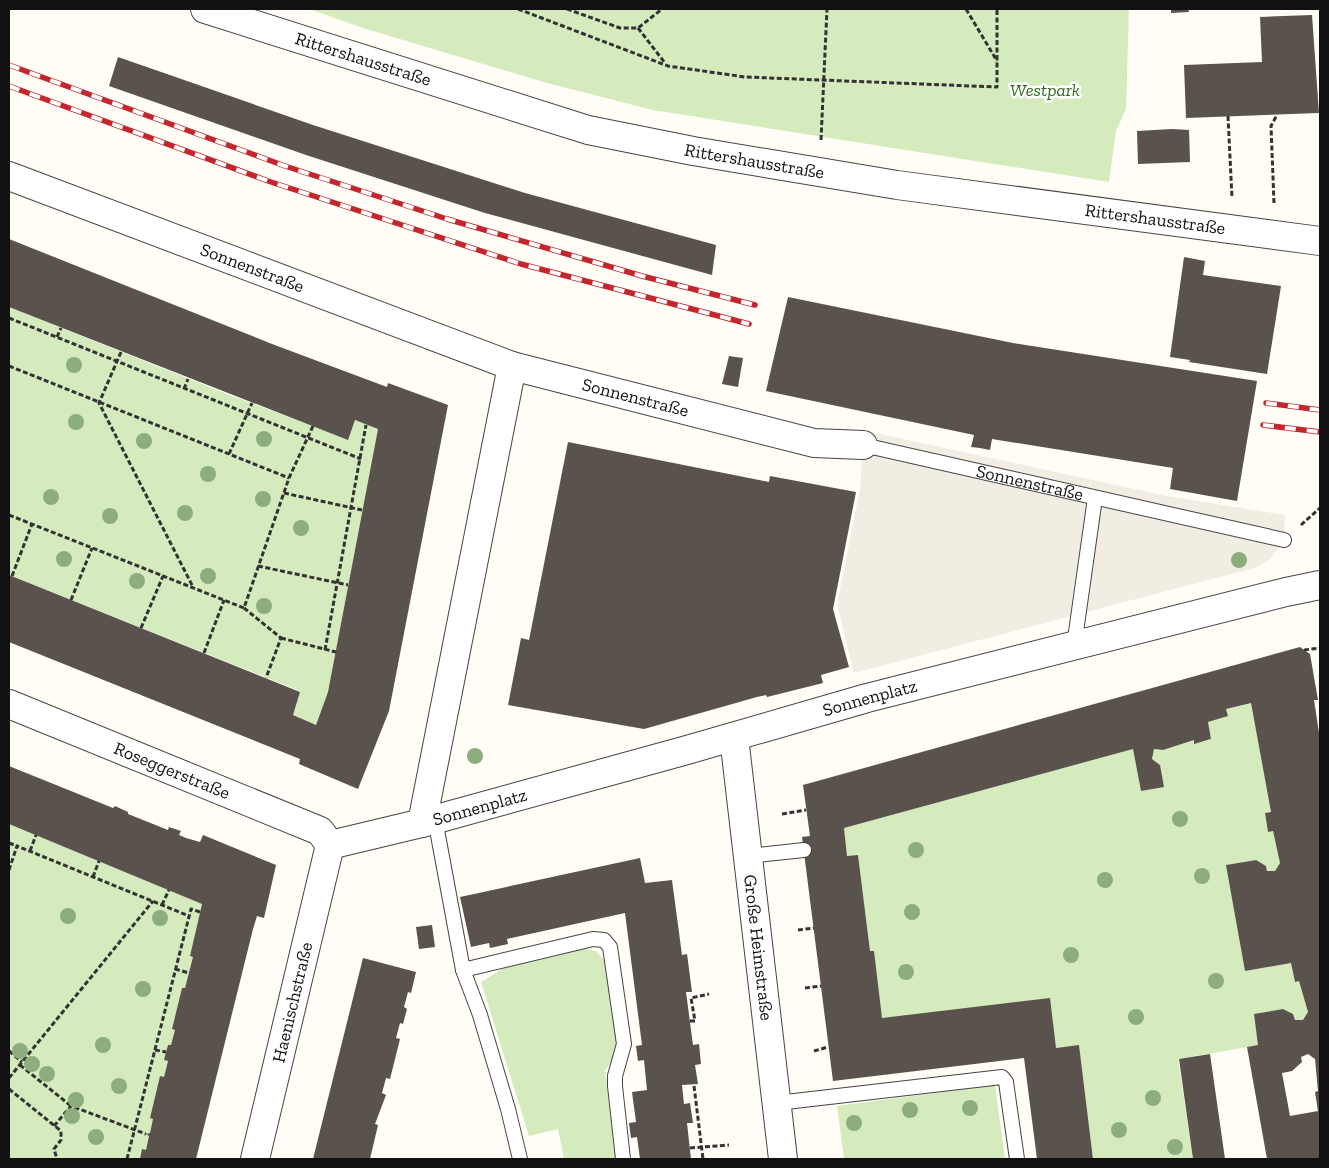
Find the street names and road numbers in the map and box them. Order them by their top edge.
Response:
street label: Rittershausstraße [293,27,434,91]
street label: Rittershausstraße [683,139,826,184]
street label: Rittershausstraße [1084,199,1227,239]
street label: Sonnenstraße [197,238,307,297]
street label: Sonnenstraße [580,373,691,422]
street label: Sonnenstraße [974,460,1086,505]
street label: Sonnenplatz [820,675,919,721]
street label: Roseggerstraße [111,737,233,804]
street label: Sonnenplatz [430,784,529,831]
street label: Große Heimstraße [739,873,778,1022]
street label: Haenischstraße [267,940,317,1065]

